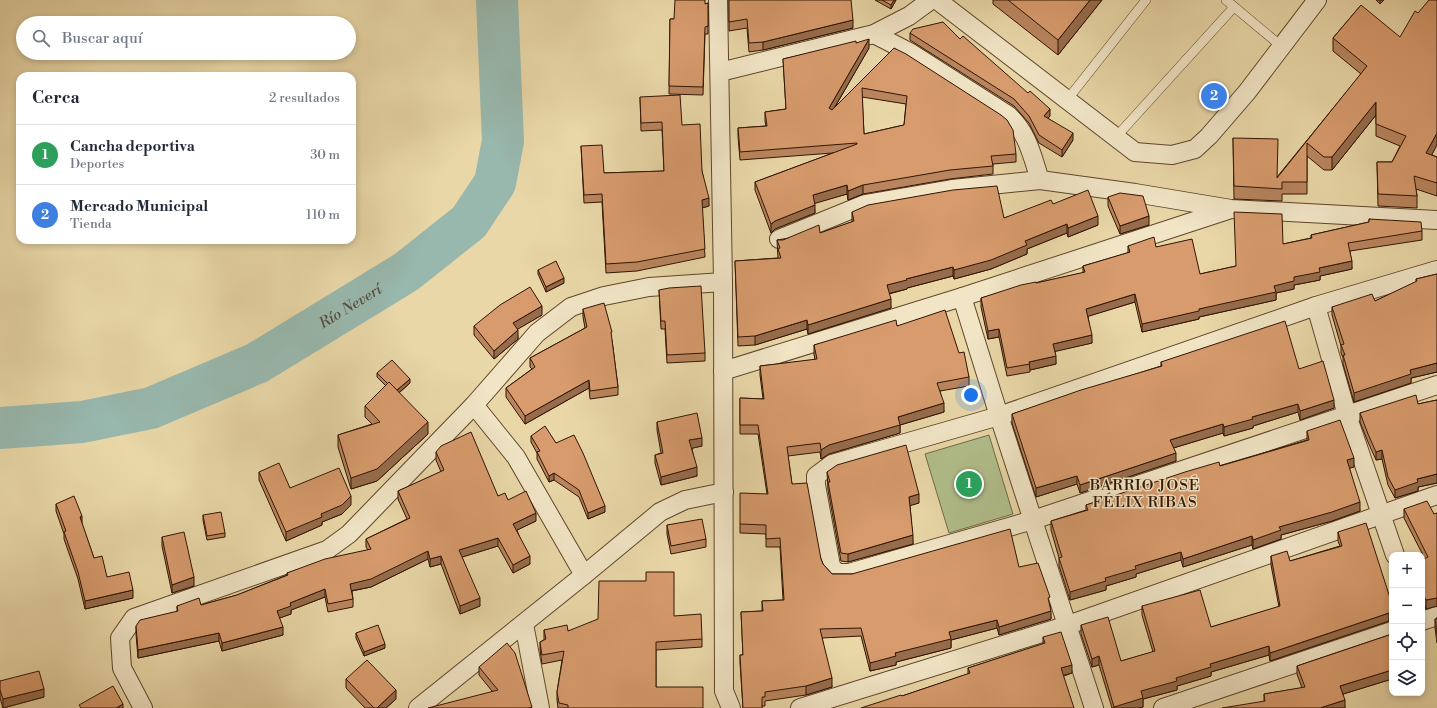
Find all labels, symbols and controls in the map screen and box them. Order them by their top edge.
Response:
search box [16,16,356,60]
icon: search [30,27,52,49]
text: Buscar aquí [62,29,143,48]
pin: 2 [1201,81,1227,111]
text: Cerca [32,87,80,109]
text: 2 resultados [269,90,340,106]
text: Cancha deportiva [70,137,195,156]
text: 1 [42,147,48,163]
text: 30 m [310,147,340,163]
text: Deportes [70,156,124,172]
text: Mercado Municipal [70,197,208,216]
text: 2 [41,207,49,223]
text: 110 m [306,207,340,223]
text: Tienda [70,216,112,232]
water label: Río Neverí [315,279,387,333]
your location [961,385,981,405]
pin: 1 [956,469,982,499]
district label: BARRIO JOSÉ FÉLIX RIBAS [1089,475,1200,512]
map controls [1389,552,1425,696]
button: + [1389,552,1425,588]
button: − [1389,588,1425,624]
button: locate [1389,624,1425,660]
button: layers [1389,660,1425,696]

